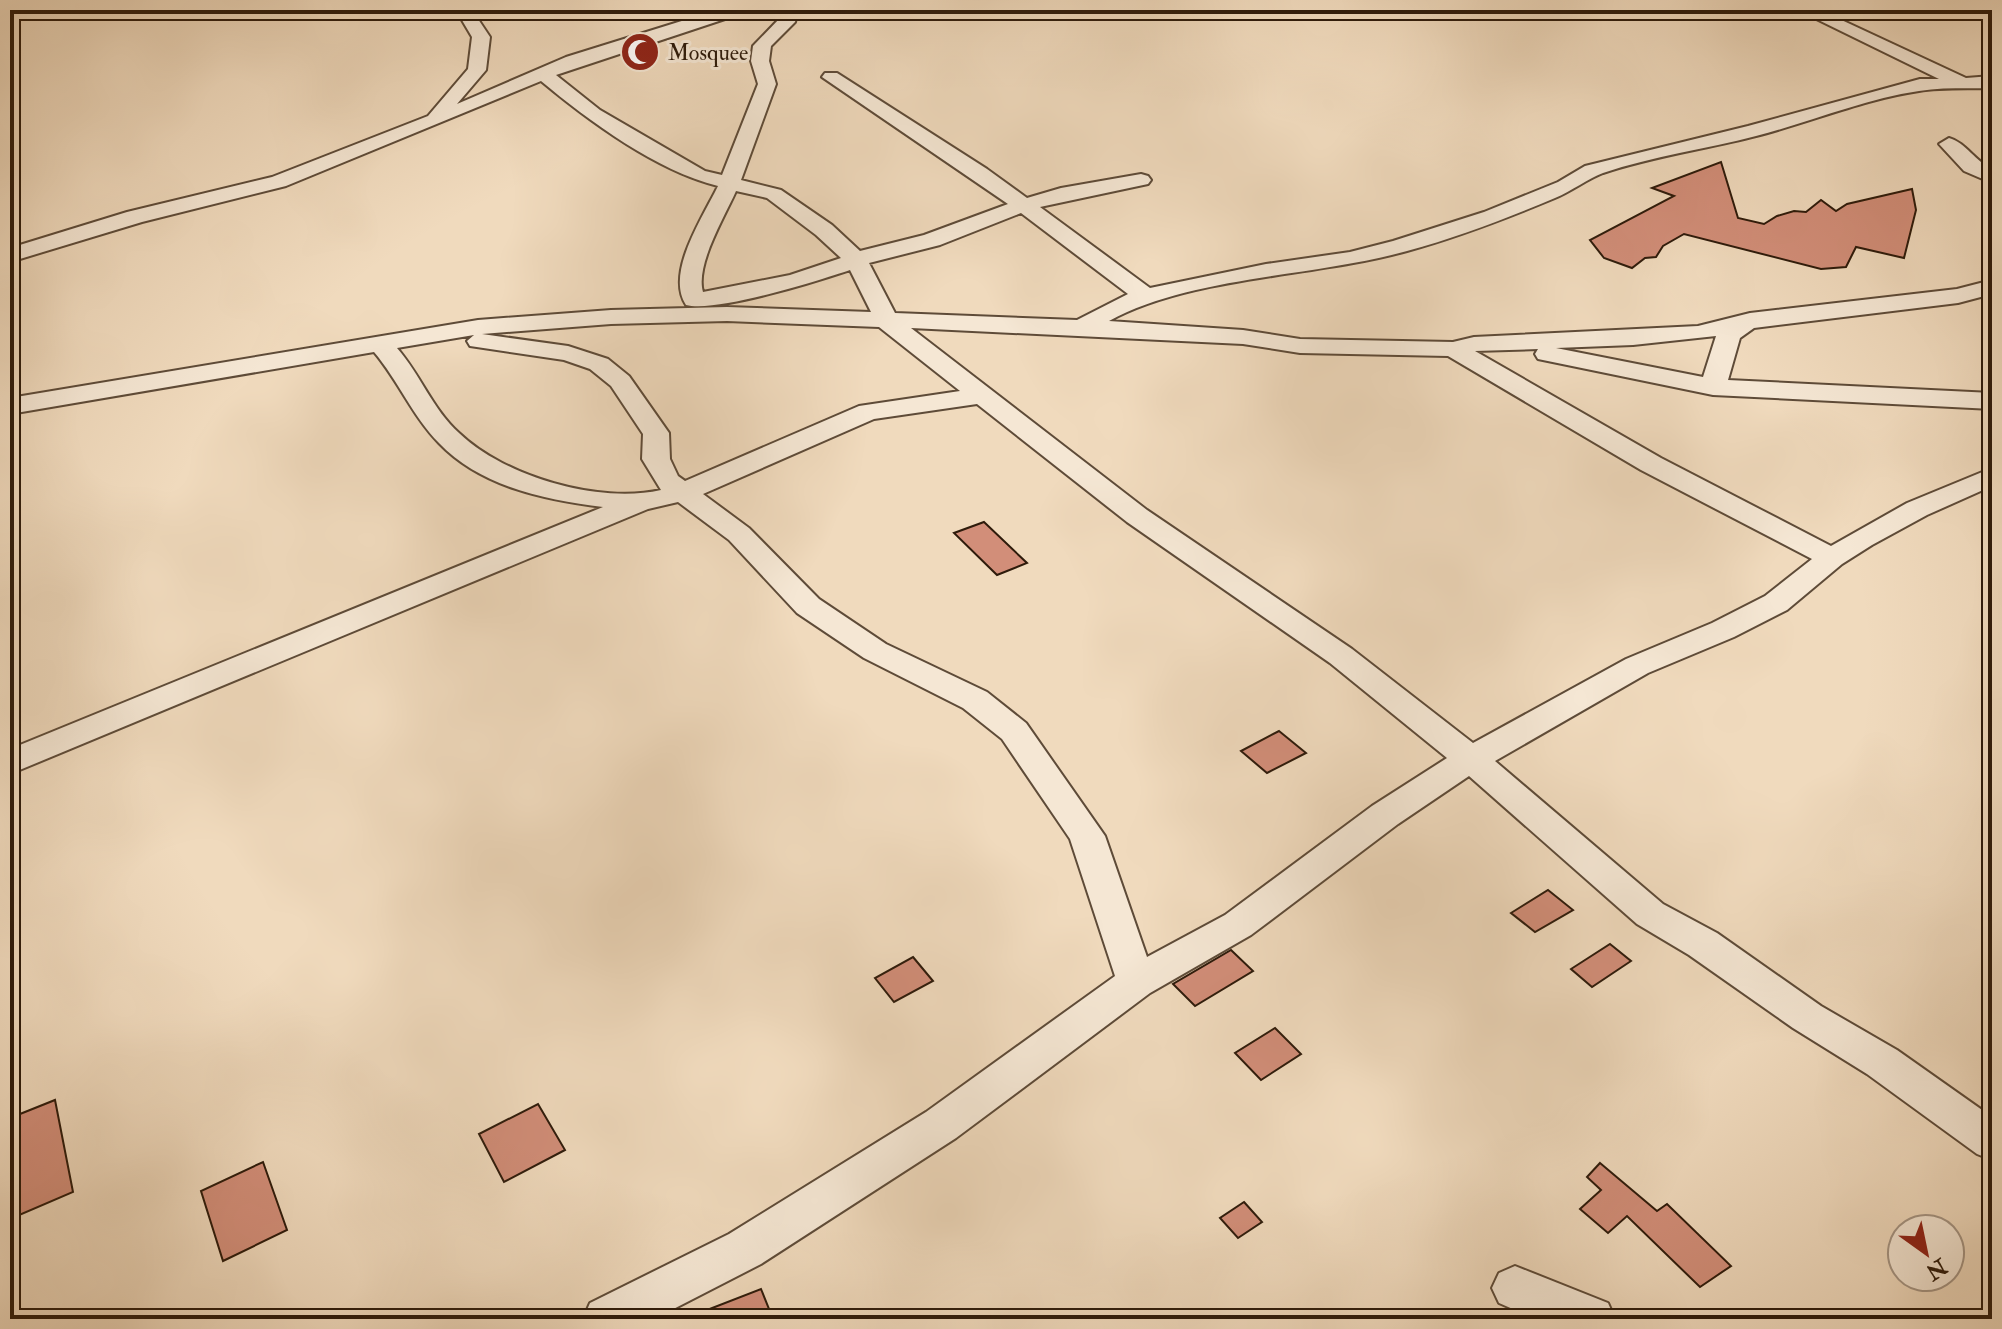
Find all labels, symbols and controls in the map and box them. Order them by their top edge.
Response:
mosque icon: Mosquee [619,31,661,73]
place label: Mosquee [668,39,748,67]
north arrow [1886,1213,1966,1293]
text: N [1920,1251,1953,1286]

